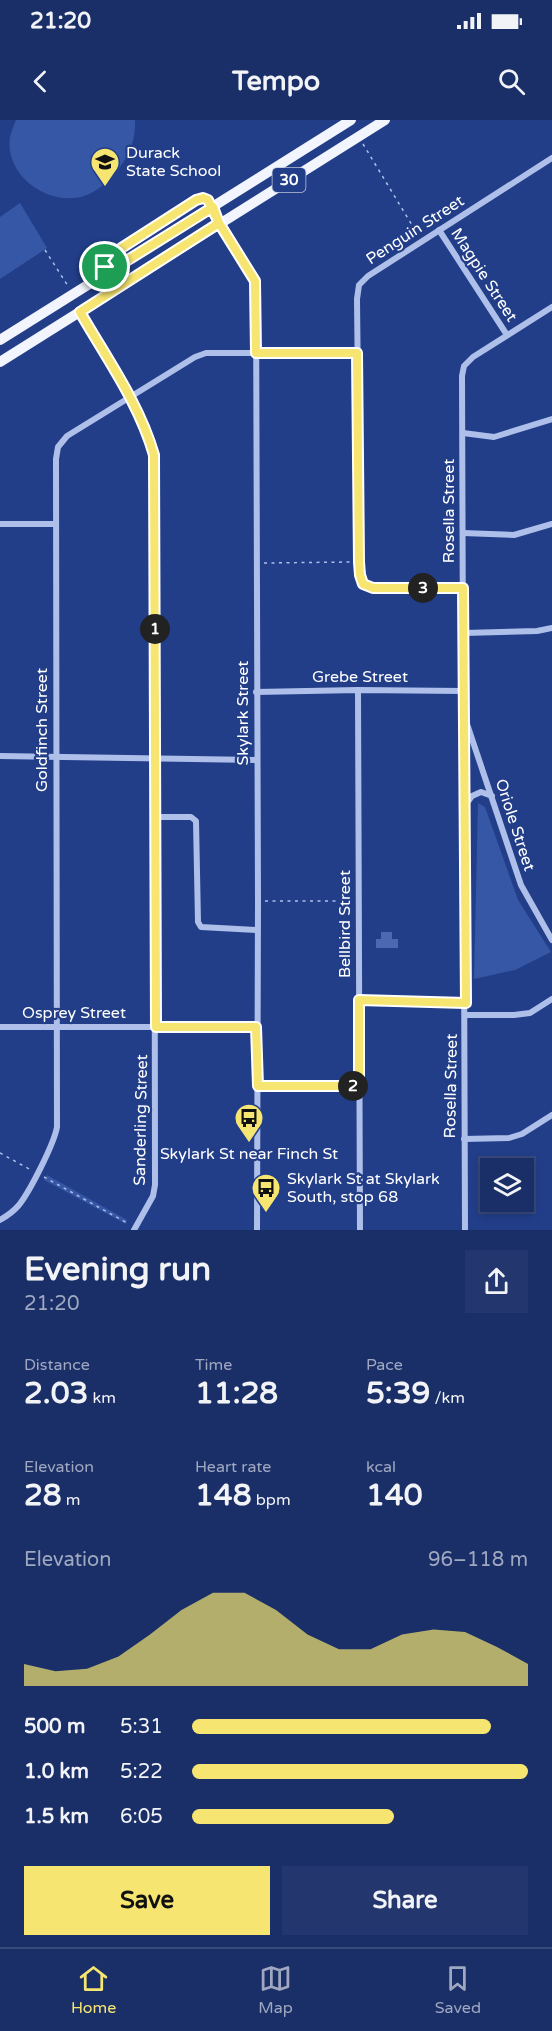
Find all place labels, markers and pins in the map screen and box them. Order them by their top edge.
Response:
place label: Durack State School [126,143,221,181]
school or university icon: Durack State School [89,146,121,188]
pin [79,241,130,292]
pin: 3 [408,573,438,603]
pin: 1 [140,614,170,644]
pin: 2 [338,1071,368,1101]
bus stop icon: Skylark St near Finch St [233,1102,265,1144]
place label: Skylark St near Finch St [160,1144,338,1164]
place label: Skylark St at Skylark South, stop 68 [287,1169,440,1207]
bus stop icon: Skylark St at Skylark South, stop 68 [250,1172,282,1214]

